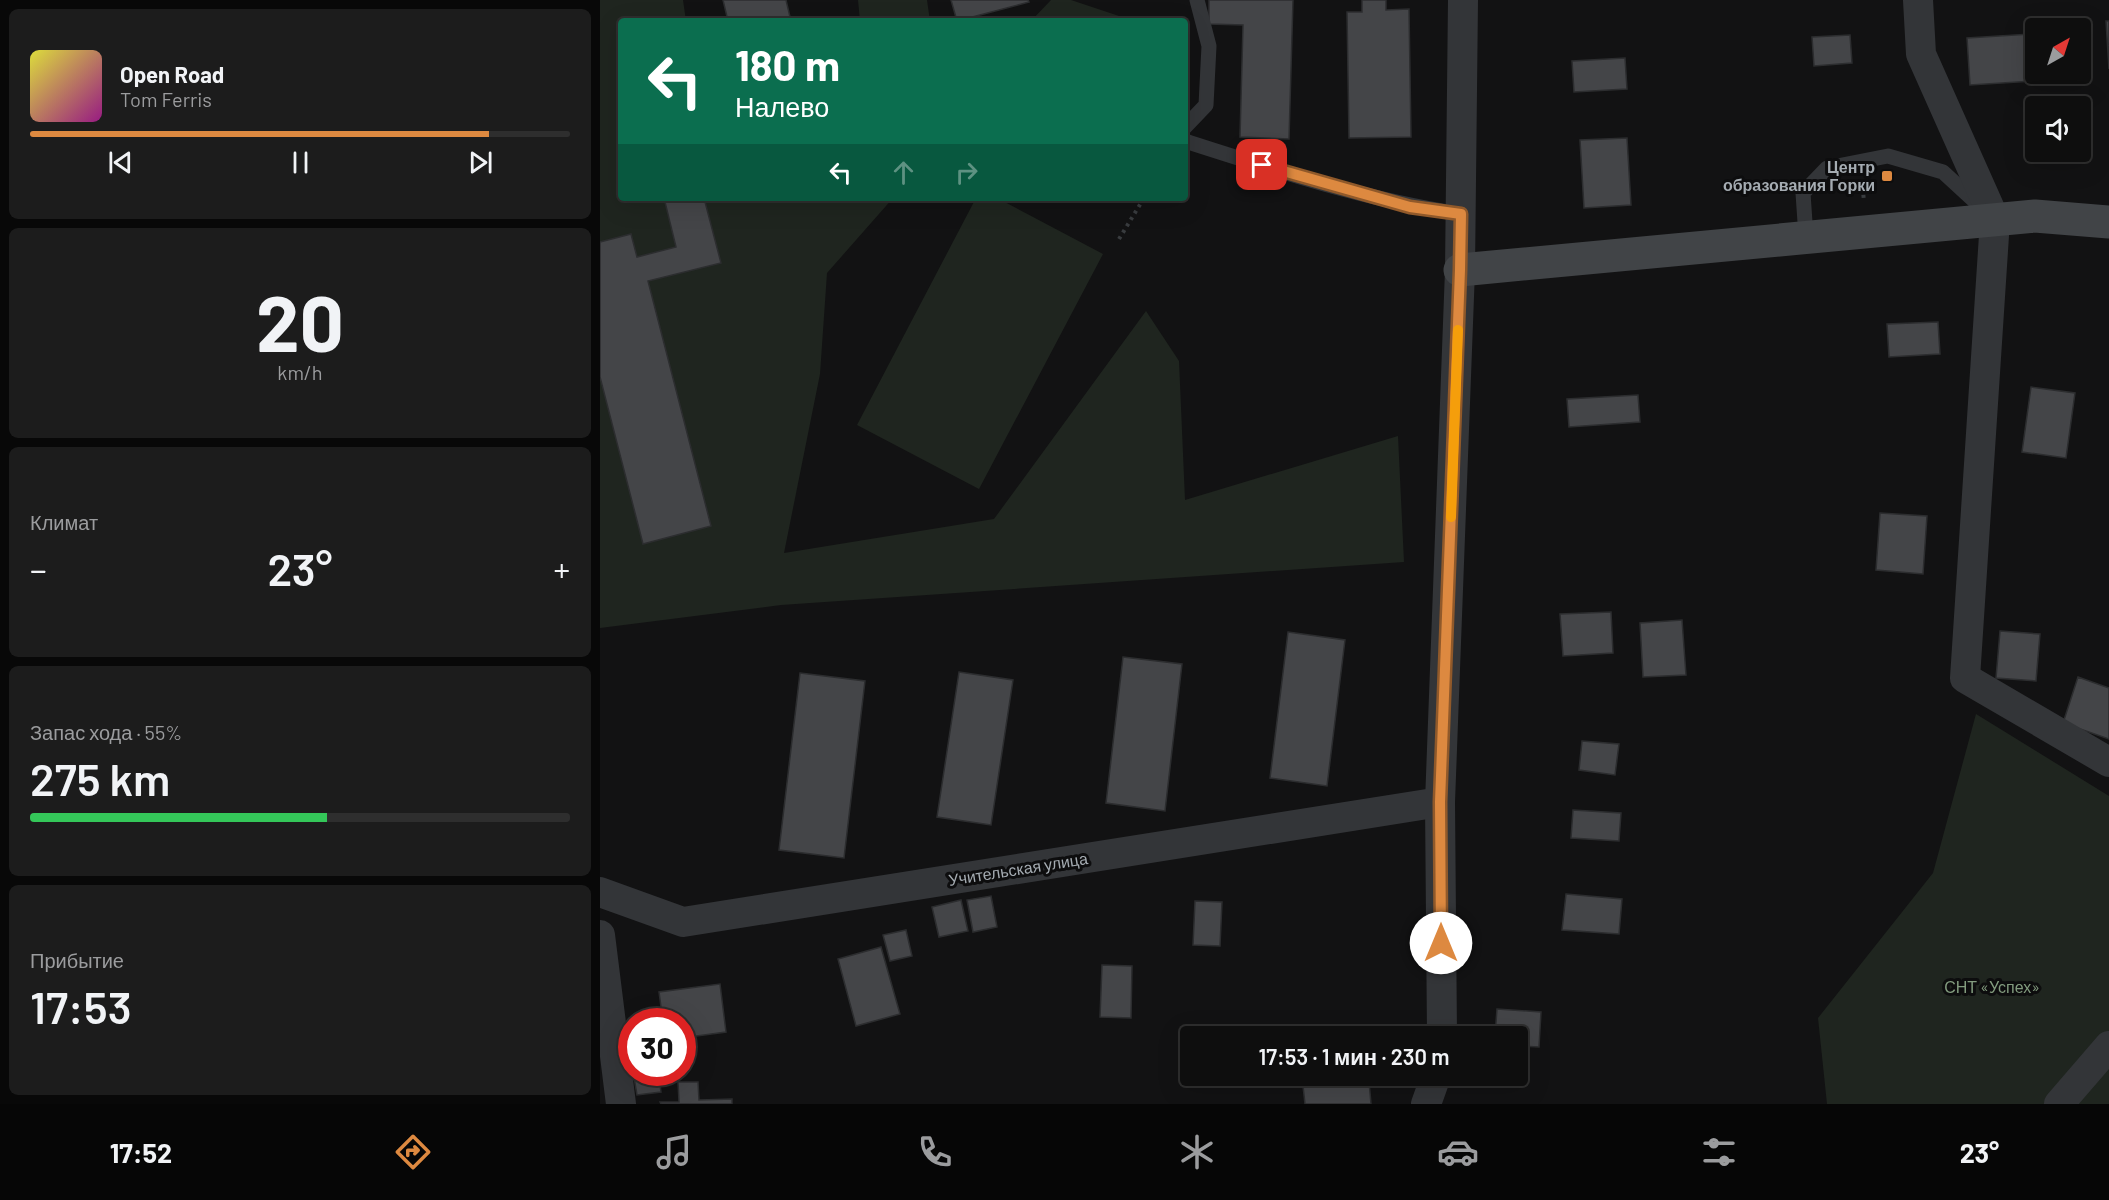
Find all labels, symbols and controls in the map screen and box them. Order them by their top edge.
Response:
north arrow [2025,18,2091,84]
map controls [2025,18,2091,162]
text: 180 m [735,39,840,89]
icon: left [636,42,714,120]
text: Open Road [120,61,224,87]
text: Tom Ferris [120,87,212,111]
text: Налево [735,90,829,122]
button: sound [2025,96,2091,162]
pin [1236,139,1287,190]
icon: previous [104,146,137,179]
icon: pause [284,146,317,179]
icon: next [464,146,497,179]
icon: arrive [1245,148,1278,181]
icon: left [824,156,857,189]
icon: ahead [887,156,920,189]
icon: right [950,156,983,189]
place label: Центр образования Горки [1723,157,1875,194]
marker: Центр образования Горки [1880,169,1894,183]
text: 20 [256,274,344,368]
text: km/h [277,360,323,384]
text: Климат [30,510,98,534]
text: 23° [267,541,333,595]
text: − [30,549,47,589]
text: + [554,549,570,589]
text: Запас хода · 55% [30,720,182,744]
text: 275 km [30,751,170,805]
street label: Учительская улица [947,848,1089,889]
position arrow [1409,911,1473,975]
text: Прибытие [30,948,124,972]
park label: СНТ «Успех» [1944,977,2040,996]
text: 17:53 [30,979,132,1033]
speed limit sign: 30 [618,1008,696,1086]
text: 17:53 · 1 мин · 230 m [1258,1043,1450,1069]
icon: directions [392,1131,434,1173]
icon: music [653,1131,695,1173]
icon: phone [914,1131,956,1173]
icon: climate [1176,1131,1218,1173]
icon: car [1437,1131,1479,1173]
icon: filters [1698,1131,1740,1173]
text: 17:52 [110,1136,172,1168]
text: 23° [1960,1136,1999,1168]

